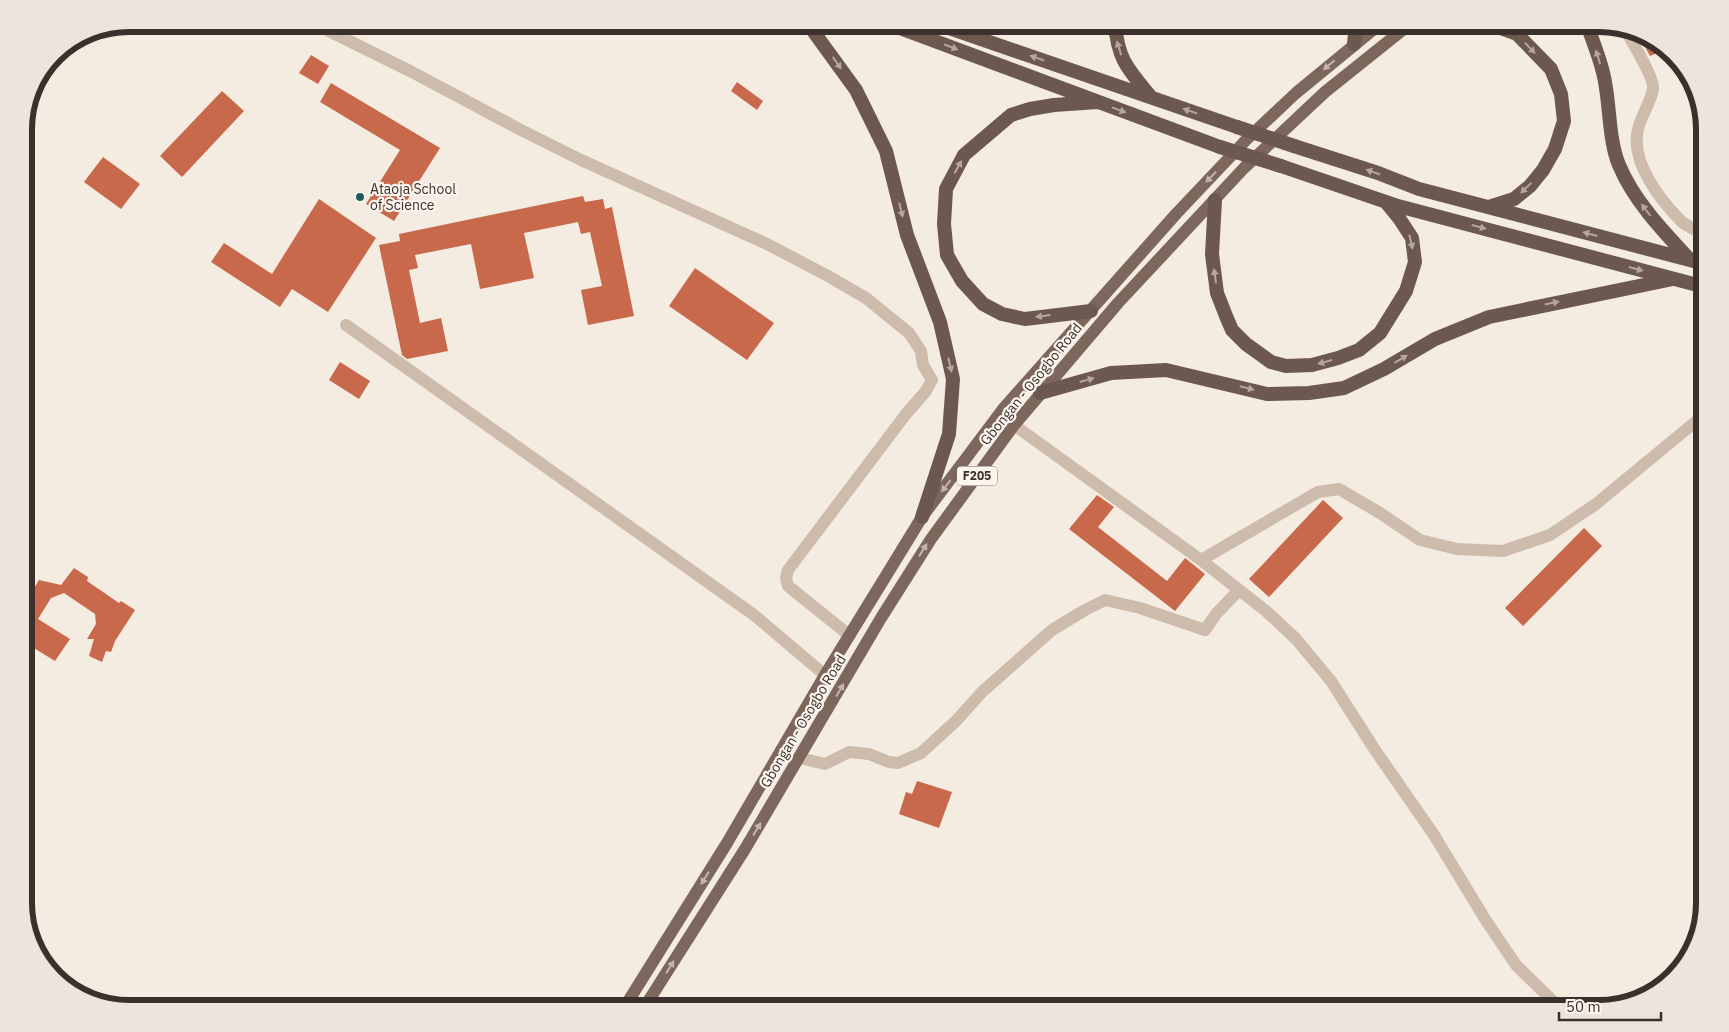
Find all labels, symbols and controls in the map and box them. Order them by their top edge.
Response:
one-way arrow [1114,40,1122,55]
one-way arrow [1524,41,1536,53]
one-way arrow [943,44,958,51]
one-way arrow [1593,50,1601,65]
one-way arrow [1029,54,1044,61]
one-way arrow [832,56,842,70]
one-way arrow [1323,59,1335,71]
one-way arrow [1112,106,1127,114]
one-way arrow [1183,107,1198,114]
one-way arrow [953,161,962,174]
one-way arrow [1365,168,1380,176]
one-way arrow [1205,171,1217,183]
place label: Ataoja School of Science [370,180,456,214]
one-way arrow [1521,182,1533,194]
marker: Ataoja School of Science [354,191,366,203]
one-way arrow [897,203,905,218]
one-way arrow [1641,204,1652,217]
one-way arrow [1472,224,1487,232]
one-way arrow [1583,230,1598,238]
one-way arrow [1407,235,1415,250]
one-way arrow [1629,265,1644,273]
one-way arrow [1211,268,1219,284]
one-way arrow [1545,299,1561,307]
one-way arrow [1034,312,1050,320]
street label: Gbongan - Osogbo Road [976,319,1086,449]
one-way arrow [1394,355,1409,363]
one-way arrow [946,357,954,372]
one-way arrow [1318,358,1333,366]
one-way arrow [1080,375,1095,383]
one-way arrow [1239,384,1254,392]
road number: F205 [957,466,997,486]
one-way arrow [941,479,951,493]
one-way arrow [919,544,928,557]
street label: Gbongan - Osogbo Road [756,651,850,791]
one-way arrow [835,683,844,696]
one-way arrow [752,823,761,836]
one-way arrow [701,871,710,884]
one-way arrow [666,960,675,974]
scale bar [1559,990,1662,1022]
text: 50 m [1566,997,1601,1016]

